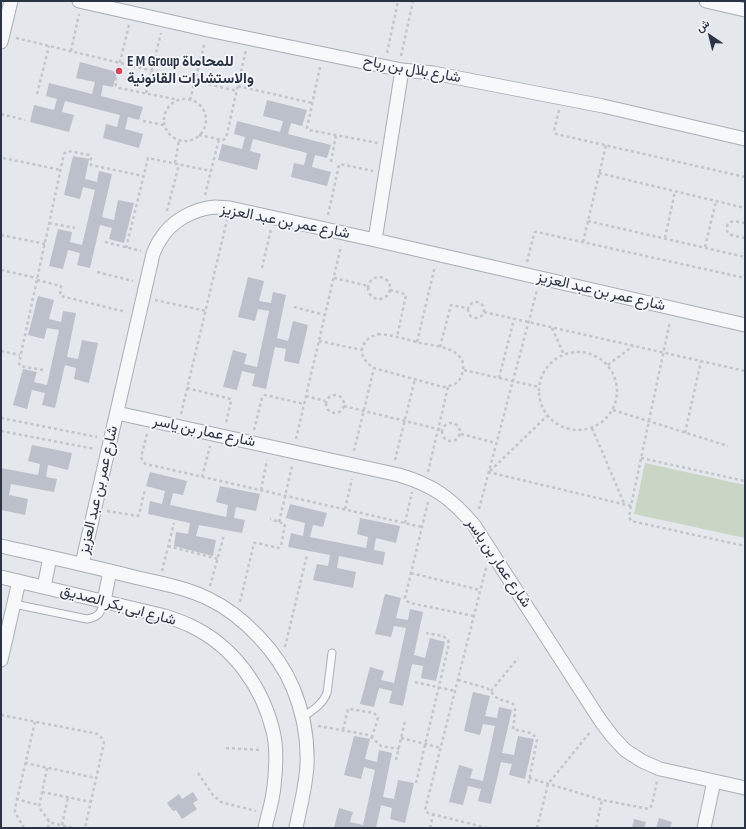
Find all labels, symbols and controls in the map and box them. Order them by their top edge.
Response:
north arrow [690,16,730,56]
text: ش [694,17,712,35]
place label: E M Group للمحاماة والاستشارات القانونية [127,53,254,88]
street label: شارع بلال بن رباح [362,53,462,87]
marker: E M Group للمحاماة والاستشارات القانونية [114,66,124,76]
street label: شارع عمر بن عبد العزيز [219,201,351,243]
street label: شارع عمر بن عبد العزيز [535,268,667,316]
street label: شارع عمار بن ياسر [151,412,257,452]
street label: شارع عمر بن عبد العزيز [75,424,123,556]
street label: شارع عمار بن ياسر [461,515,535,611]
street label: شارع ابى بكر الصديق [58,582,178,630]

